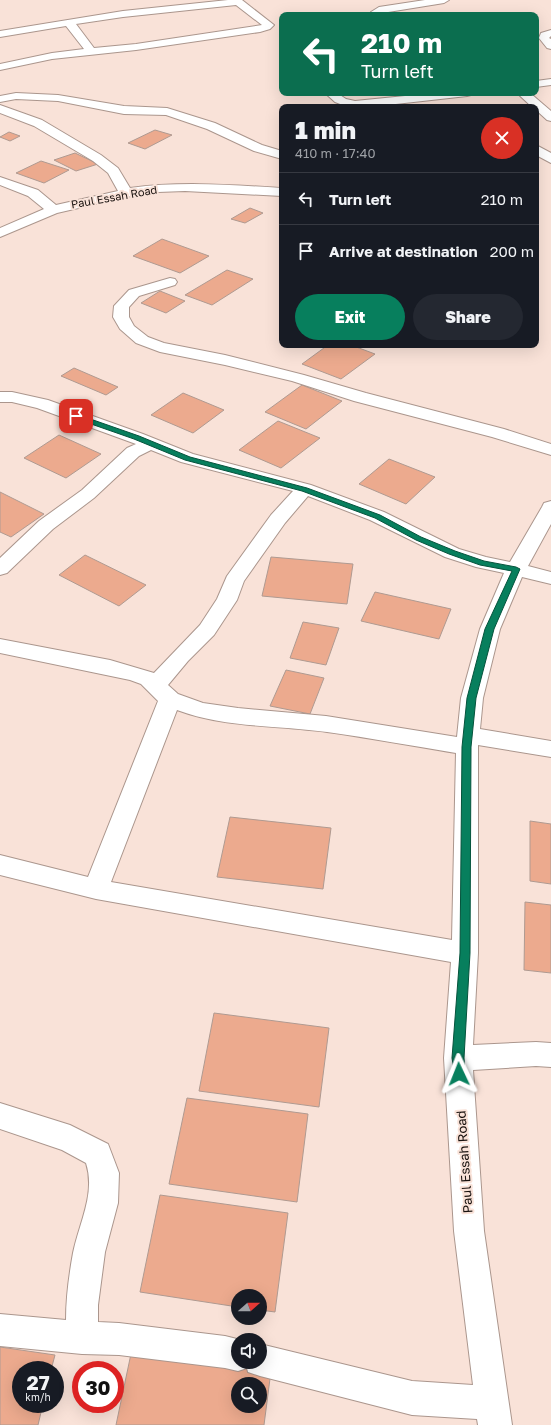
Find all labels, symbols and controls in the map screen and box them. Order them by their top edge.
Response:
text: 210 m [361,26,442,59]
icon: left [295,28,347,80]
text: Turn left [361,60,434,82]
text: 1 min [295,115,356,144]
button: close [481,117,523,159]
text: 410 m · 17:40 [295,145,376,161]
street label: Paul Essah Road [70,183,158,210]
icon: left [295,188,317,210]
text: Turn left [329,190,391,208]
text: 210 m [481,190,523,208]
icon: arrive [295,240,317,262]
text: Arrive at destination [329,242,478,260]
text: 200 m [490,242,534,260]
button: Exit [295,294,405,340]
button: Share [413,294,523,340]
pin [59,399,93,433]
icon: arrive [65,405,87,427]
position arrow [438,1053,480,1095]
street label: Paul Essah Road [452,1110,476,1214]
north arrow [231,1289,267,1325]
map controls [231,1289,267,1413]
button: sound [231,1333,267,1369]
speed limit sign: 30 [72,1361,124,1413]
text: 27 [26,1370,50,1394]
button: search [231,1377,267,1413]
text: km/h [25,1391,51,1403]

